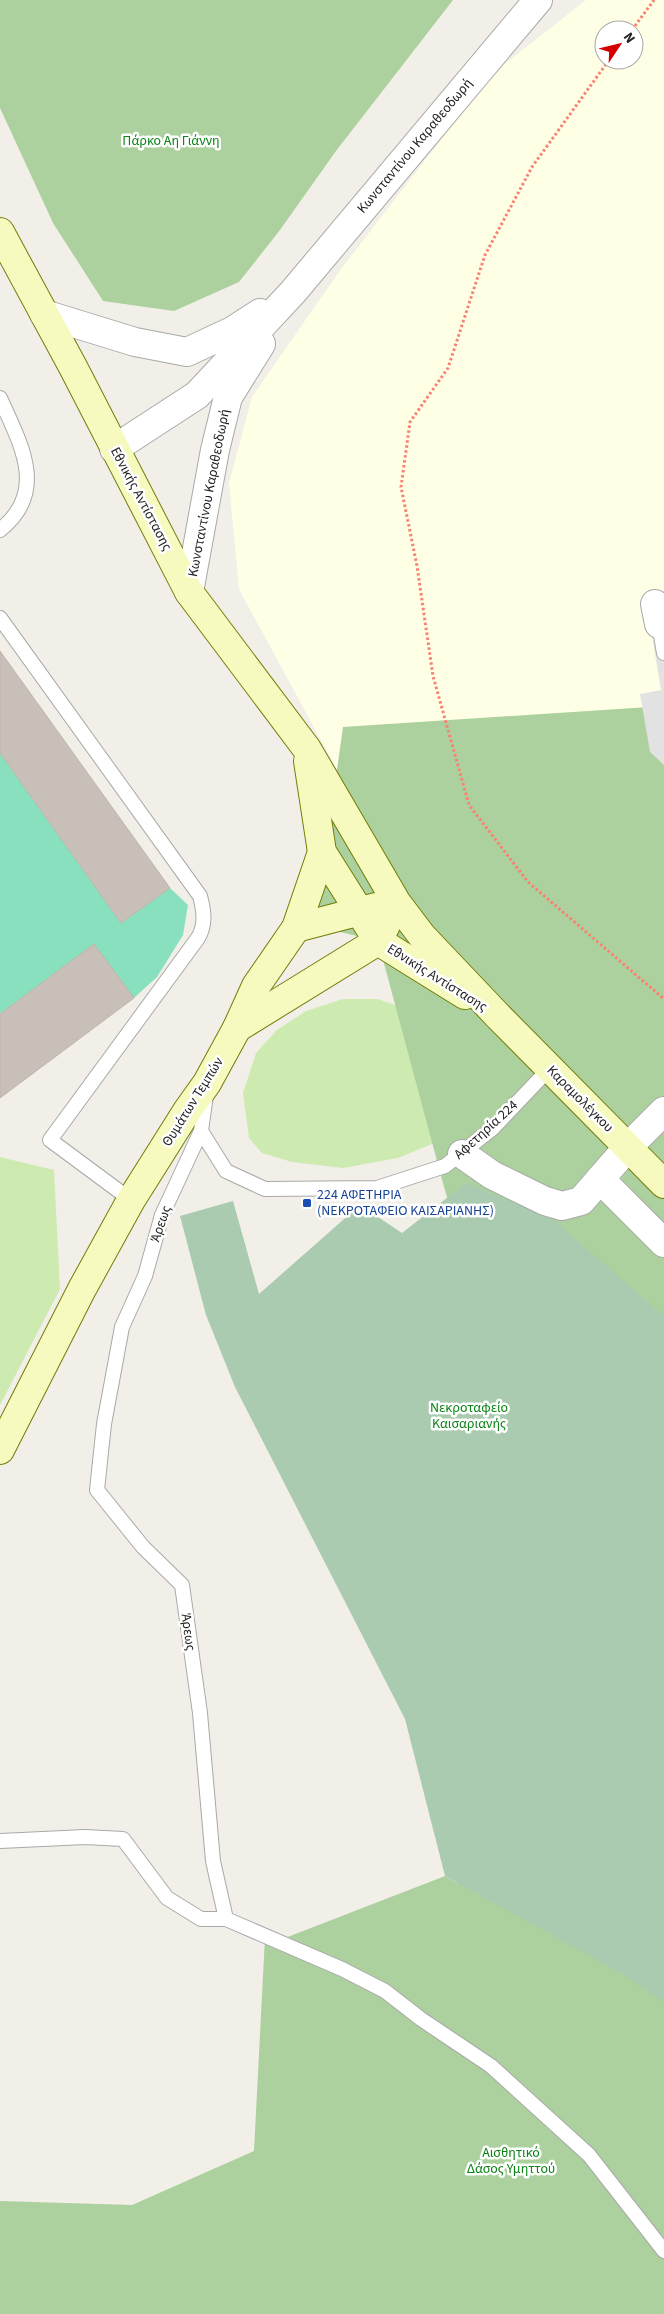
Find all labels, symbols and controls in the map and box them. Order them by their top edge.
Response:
north arrow [594,20,644,70]
text: N [618,29,640,48]
street label: Κωνσταντίνου Καραθεοδωρή [353,74,477,218]
park label: Πάρκο Αη Γιάννη [122,131,220,151]
street label: Κωνσταντίνου Καραθεοδωρή [183,407,235,579]
street label: Εθνικής Αντίστασης [105,444,177,554]
street label: Εθνικής Αντίστασης [383,939,491,1017]
street label: Θυμάτων Τεμπών [158,1053,229,1151]
street label: Καραμολέγκου [542,1061,618,1137]
street label: Αφετηρία 224 [450,1096,522,1164]
place label: 224 ΑΦΕΤΗΡΙΑ (ΝΕΚΡΟΤΑΦΕΙΟ ΚΑΙΣΑΡΙΑΝΗΣ) [317,1185,494,1221]
marker: 224 ΑΦΕΤΗΡΙΑ (ΝΕΚΡΟΤΑΦΕΙΟ ΚΑΙΣΑΡΙΑΝΗΣ) [301,1197,313,1209]
street label: Άρεως [145,1203,177,1245]
park label: Νεκροταφείο Καισαριανής [430,1398,508,1434]
street label: Άρεως [175,1612,201,1652]
park label: Αισθητικό Δάσος Υμηττού [467,2143,555,2179]

